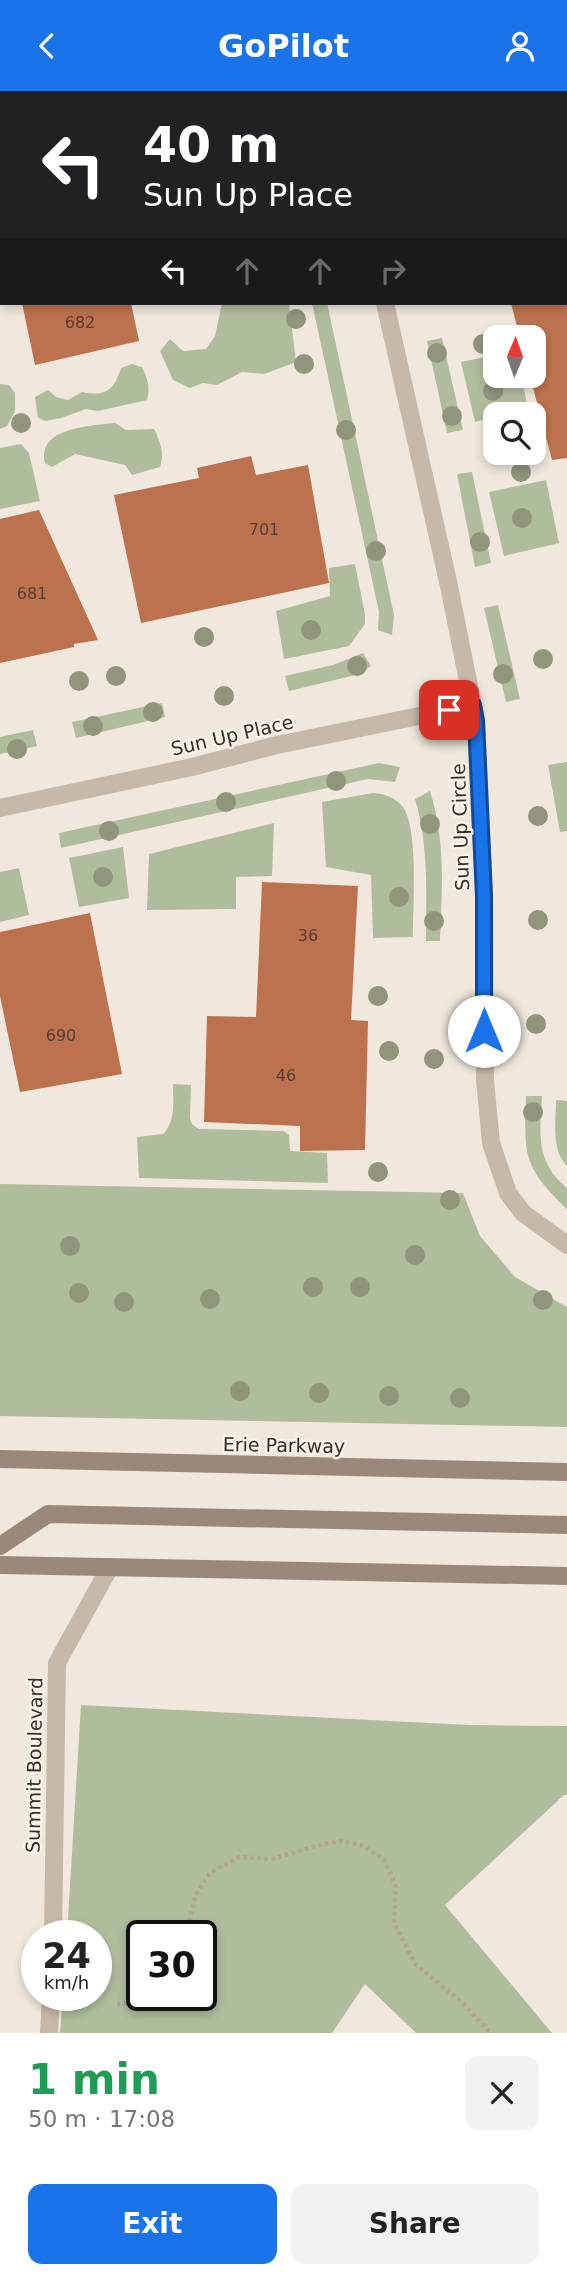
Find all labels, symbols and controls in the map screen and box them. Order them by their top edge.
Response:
icon: back [28,27,66,65]
text: GoPilot [218,27,349,65]
icon: person [501,27,539,65]
text: 40 m [143,117,279,174]
icon: left [28,119,119,210]
text: Sun Up Place [143,176,353,214]
icon: left [155,252,193,290]
icon: ahead [228,252,266,290]
icon: ahead [301,252,339,290]
icon: right [374,252,412,290]
house number: 682 [65,313,95,332]
north arrow [483,325,546,389]
map controls [483,325,546,465]
button: search [483,402,546,465]
house number: 701 [249,520,279,539]
house number: 681 [17,584,47,603]
pin [419,680,479,740]
icon: arrive [430,691,468,729]
street label: Sun Up Place [169,710,295,760]
street label: Sun Up Circle [447,763,473,891]
house number: 36 [298,926,318,945]
position arrow [447,994,521,1068]
house number: 690 [46,1026,76,1045]
house number: 46 [276,1066,296,1085]
street label: Erie Parkway [223,1433,345,1457]
street label: Summit Boulevard [21,1677,47,1853]
speed limit sign: 30 [126,1920,217,2011]
text: 24 [42,1936,91,1976]
text: km/h [44,1972,89,1993]
text: 1 min [28,2055,160,2104]
button: close [465,2056,539,2130]
text: 50 m · 17:08 [28,2106,175,2132]
button: Exit [28,2184,277,2264]
button: Share [291,2184,539,2264]

